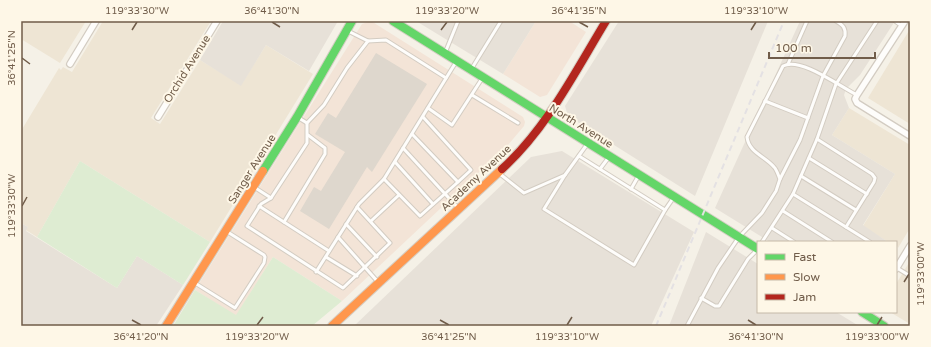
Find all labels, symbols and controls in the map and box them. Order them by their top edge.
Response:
text: 119°33'30"W [105,5,169,17]
text: 36°41'30"N [244,5,300,17]
text: 119°33'20"W [415,5,479,17]
text: 36°41'35"N [551,5,607,17]
text: 119°33'10"W [724,5,788,17]
text: 36°41'25"N [6,30,18,86]
street label: Orchid Avenue [161,33,213,105]
scale bar [769,34,875,60]
text: 100 m [775,41,812,55]
street label: North Avenue [547,101,615,151]
street label: Sanger Avenue [225,132,279,206]
street label: Academy Avenue [438,142,514,214]
text: 119°33'30"W [6,174,18,238]
legend [757,241,897,313]
text: 119°33'00"W [915,242,927,306]
text: Fast [793,250,817,264]
text: Slow [793,270,820,284]
text: Jam [793,290,816,304]
text: 36°41'20"N [113,331,169,343]
text: 119°33'20"W [225,331,289,343]
text: 36°41'25"N [421,331,477,343]
text: 119°33'10"W [535,331,599,343]
text: 36°41'30"N [728,331,784,343]
text: 119°33'00"W [845,331,909,343]

